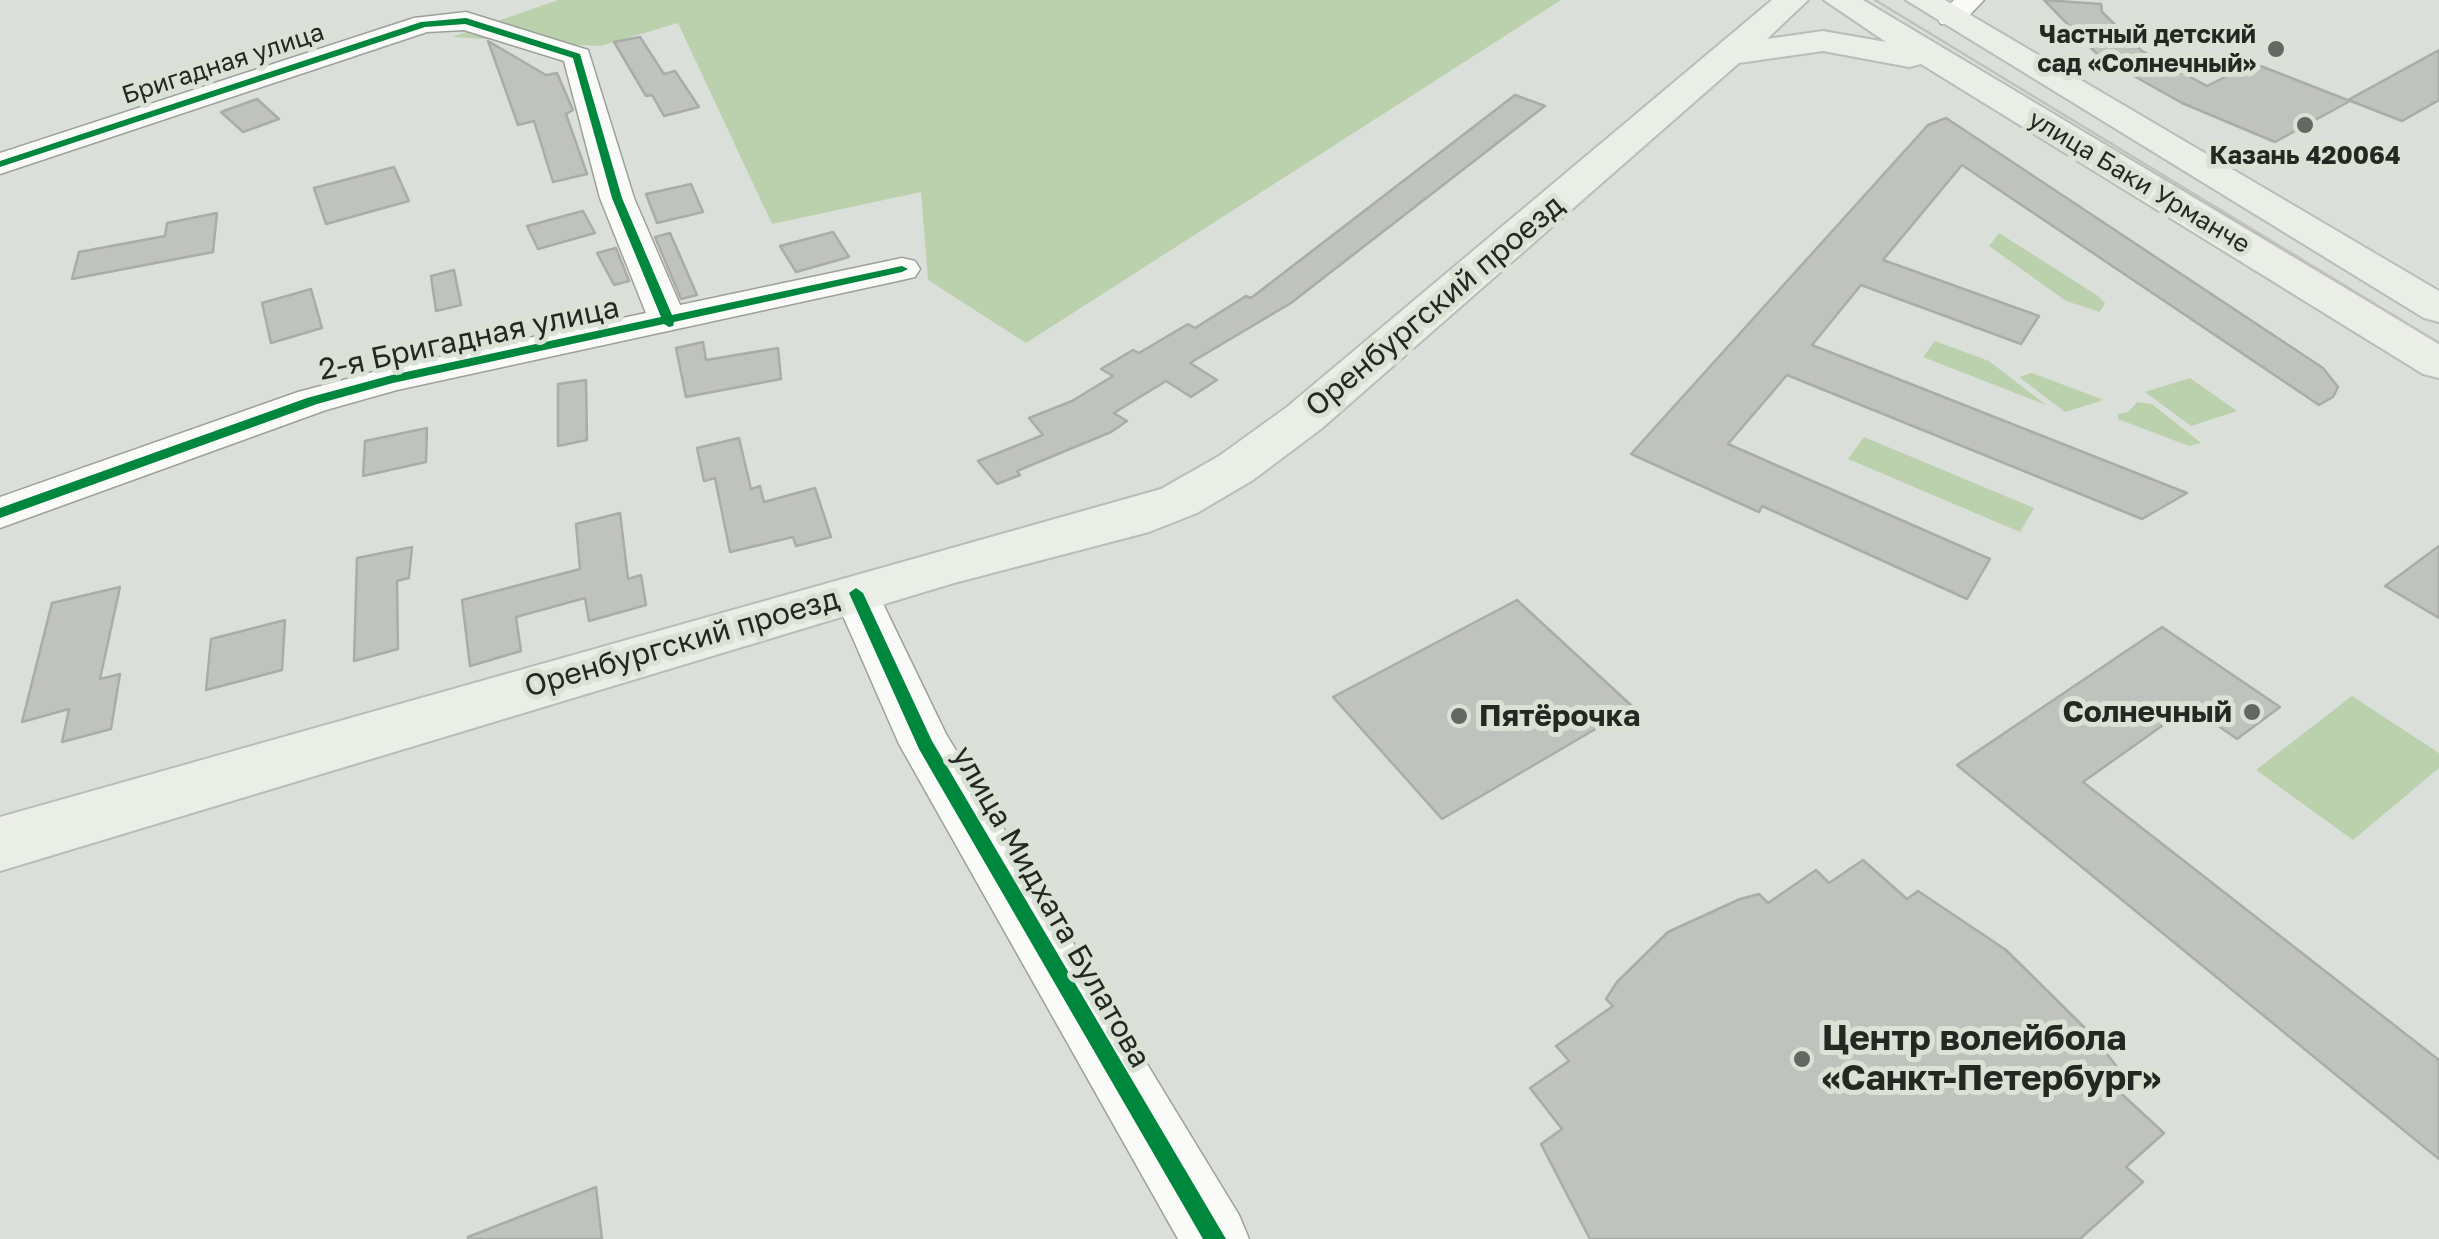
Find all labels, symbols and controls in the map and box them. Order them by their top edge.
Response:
street label: Бригадная улица [118,17,328,111]
place label: Частный детский сад «Солнечный» [2037,20,2256,79]
marker: Частный детский сад «Солнечный» [2265,38,2287,60]
street label: улица Баки Урманче [2023,104,2255,260]
marker: Казань 420064 [2294,114,2316,136]
place label: Казань 420064 [2209,141,2401,171]
street label: Оренбургский проезд [1299,188,1571,424]
street label: 2-я Бригадная улица [316,290,622,388]
street label: Оренбургский проезд [520,581,844,705]
place label: Солнечный [2062,694,2232,730]
place label: Пятёрочка [1479,698,1640,734]
marker: Солнечный [2241,701,2263,723]
marker: Пятёрочка [1448,705,1470,727]
street label: улица Мидхата Булатова [944,740,1158,1074]
place label: Центр волейбола «Санкт-Петербург» [1822,1018,2161,1100]
marker: Центр волейбола «Санкт-Петербург» [1791,1048,1813,1070]

